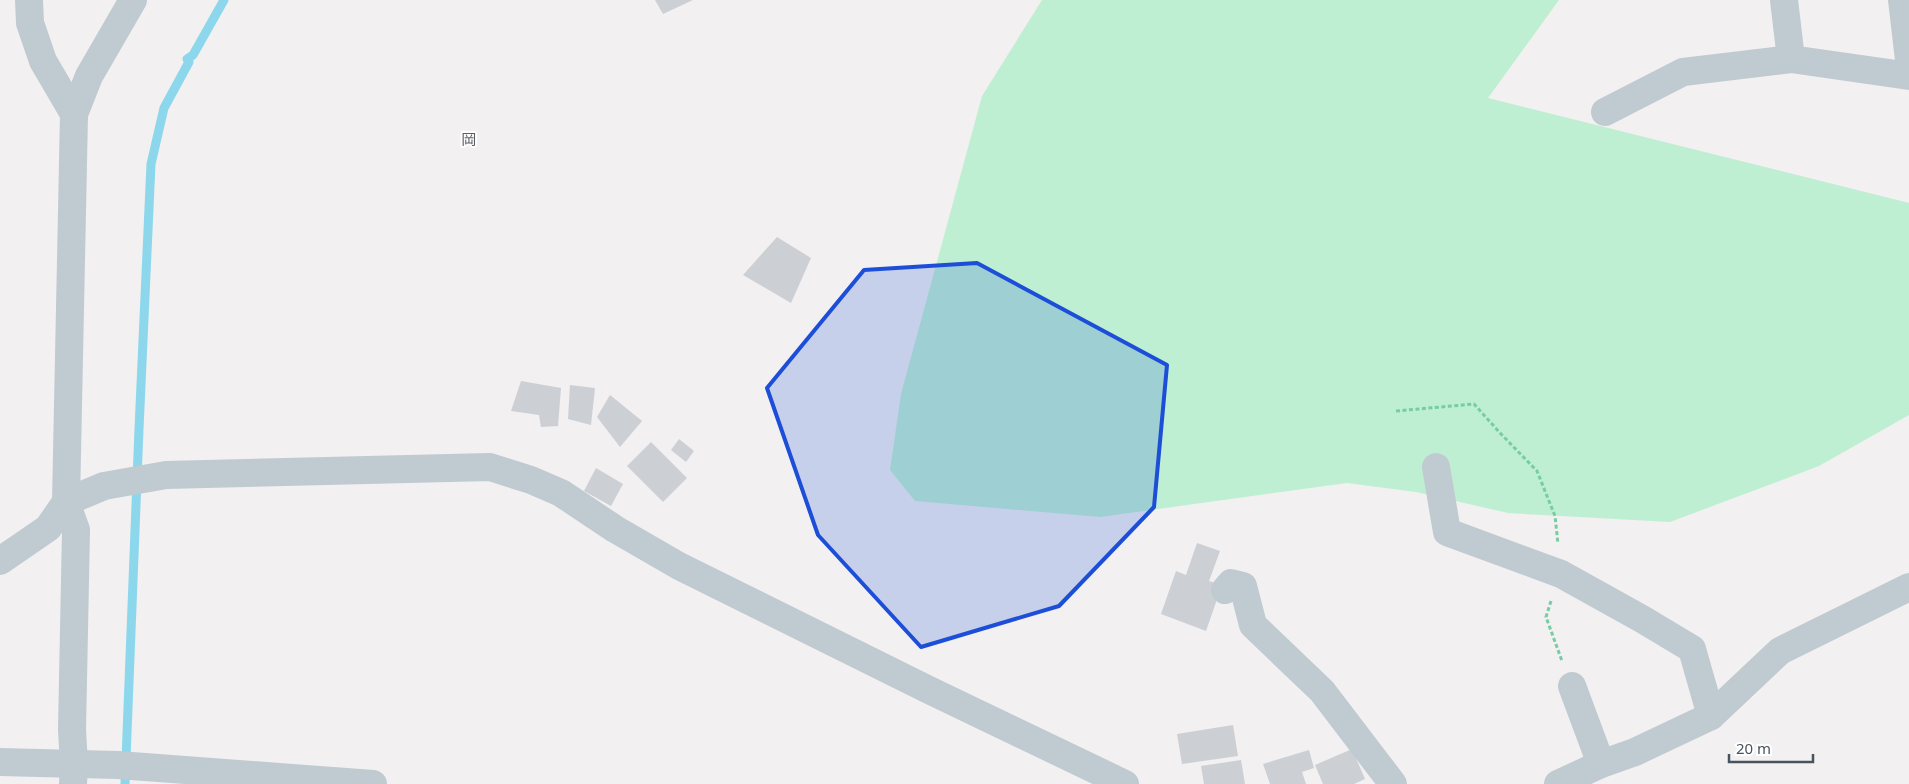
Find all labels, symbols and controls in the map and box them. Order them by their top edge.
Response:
district label: 岡 [461,129,477,149]
scale bar [1729,732,1813,764]
text: 20 m [1736,738,1771,758]

